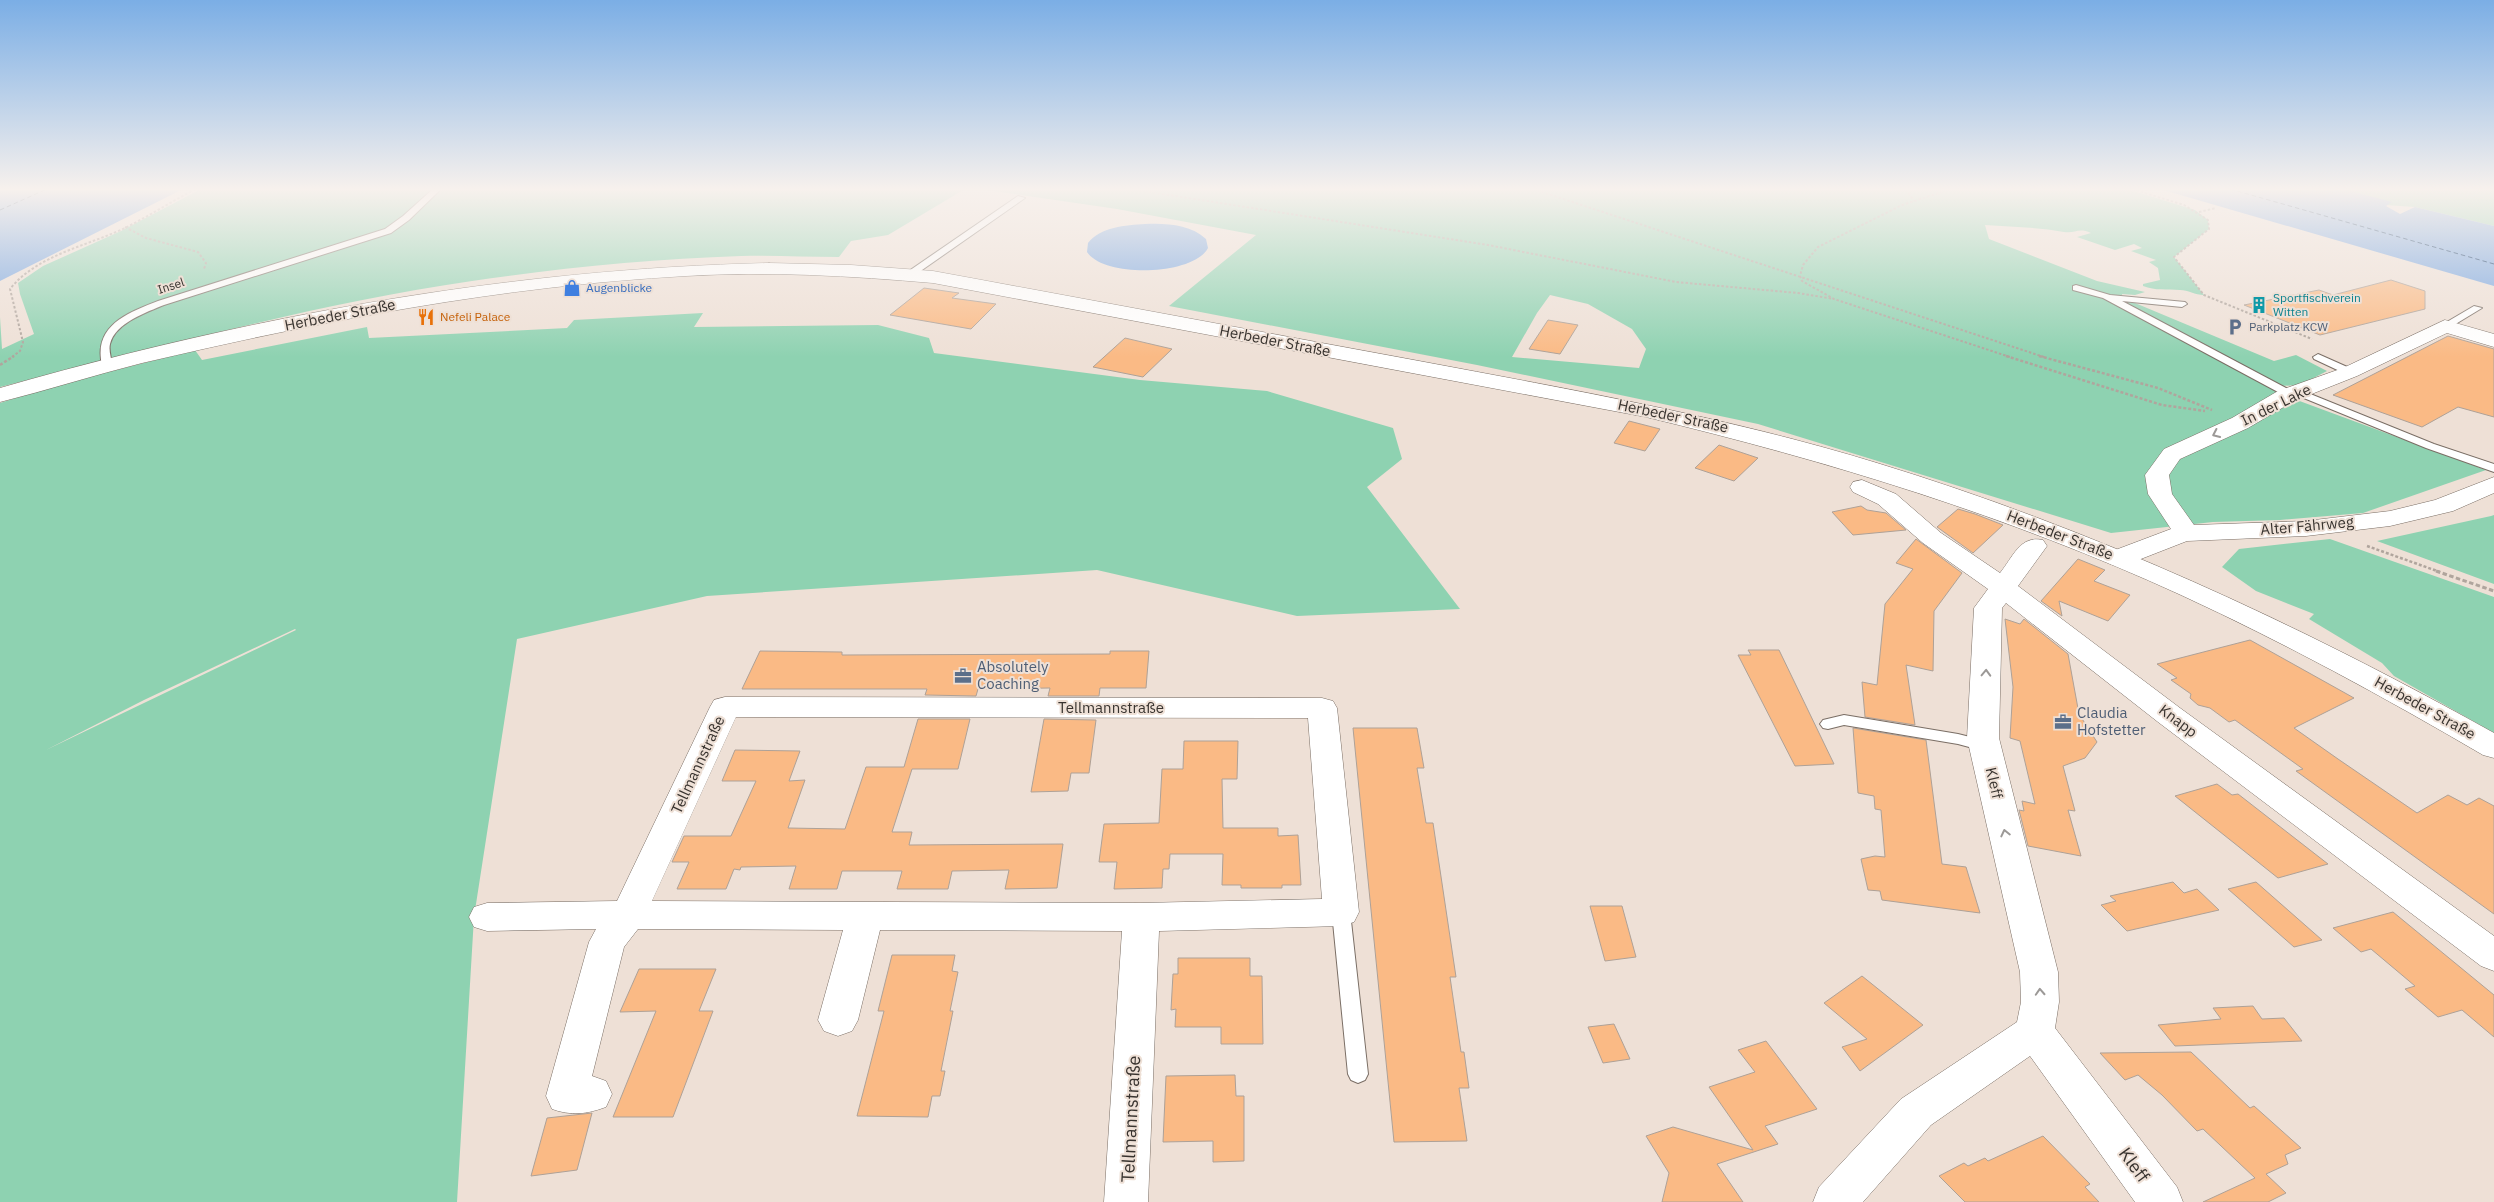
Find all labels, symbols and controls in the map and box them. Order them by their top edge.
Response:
street label: Insel [156,274,186,297]
shop icon: Augenblicke [562,278,582,298]
place label: Augenblicke [586,280,653,295]
place label: Sportfischverein Witten [2273,290,2361,319]
street label: Herbeder Straße [283,294,397,335]
building icon: Sportfischverein Witten [2249,295,2269,315]
restaurant icon: Nefeli Palace [416,307,436,327]
place label: Nefeli Palace [440,309,511,324]
parking icon: Parkplatz KCW [2225,317,2245,337]
place label: Parkplatz KCW [2249,319,2328,334]
street label: Herbeder Straße [1218,320,1332,361]
street label: In der Lake [2238,379,2314,430]
street label: Herbeder Straße [1616,395,1730,437]
one-way arrow [2212,428,2221,438]
street label: Herbeder Straße [2004,506,2116,564]
street label: Alter Fährweg [2260,512,2354,539]
place label: Absolutely Coaching [977,657,1049,693]
office icon: Absolutely Coaching [953,666,973,686]
one-way arrow [1980,669,1991,677]
street label: Herbeder Straße [2371,672,2479,743]
street label: Tellmannstraße [1058,698,1164,717]
street label: Knapp [2155,700,2201,741]
place label: Claudia Hofstetter [2077,703,2146,739]
office icon: Claudia Hofstetter [2053,712,2073,732]
street label: Tellmannstraße [667,713,729,817]
street label: Kleff [1982,765,2007,801]
one-way arrow [2001,830,2011,838]
one-way arrow [2034,987,2045,995]
street label: Tellmannstraße [1116,1055,1145,1183]
street label: Kleff [2114,1143,2155,1187]

